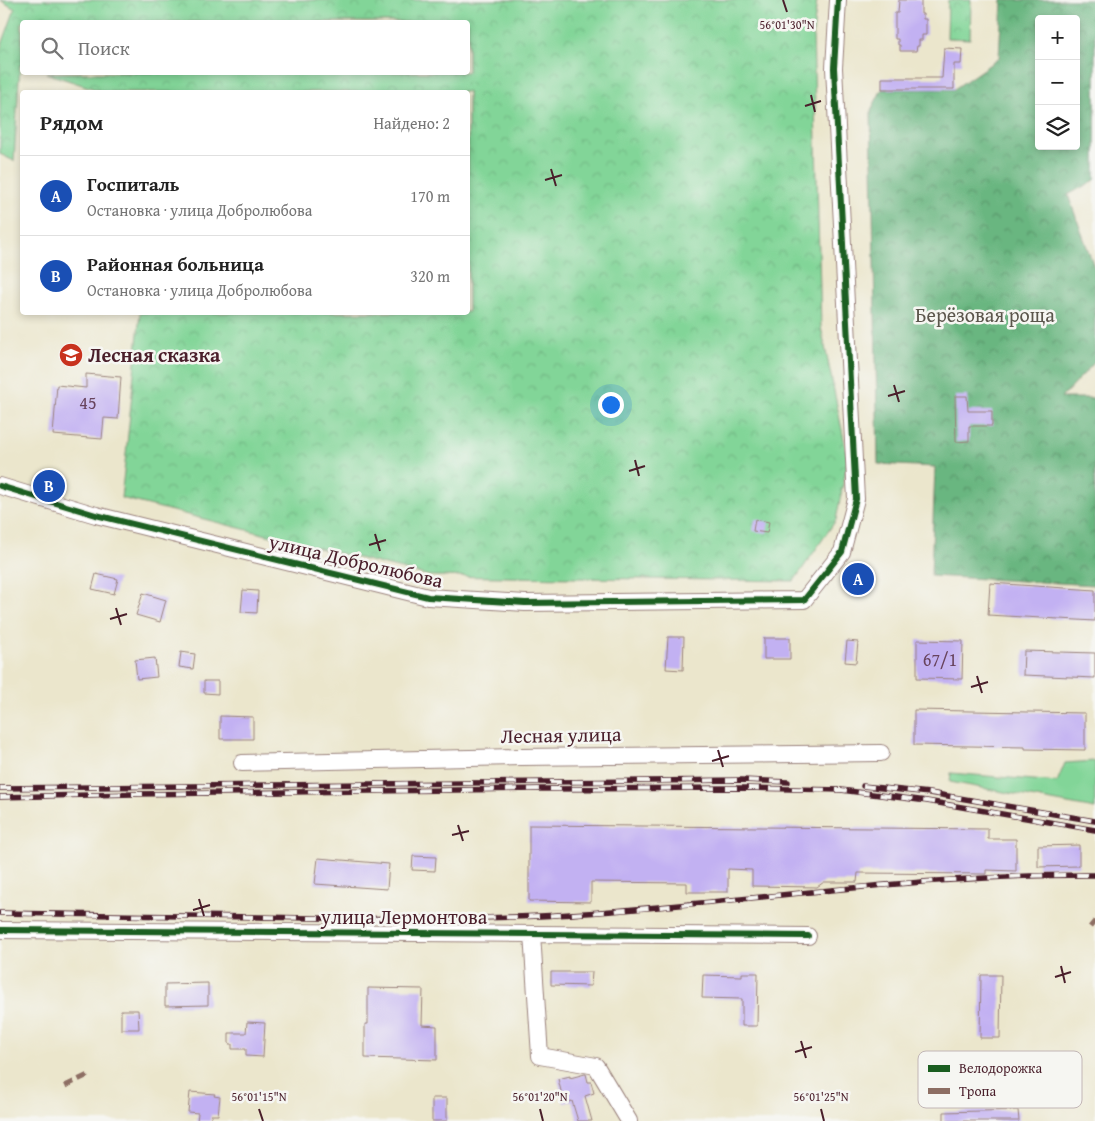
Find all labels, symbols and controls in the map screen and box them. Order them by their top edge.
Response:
map controls [1035,15,1080,150]
button: + [1035,15,1080,60]
text: 56°01'30"N [759,16,815,33]
search box [20,20,470,75]
icon: search [38,34,66,62]
text: Поиск [78,34,130,62]
button: − [1035,60,1080,105]
button: layers [1035,105,1080,150]
text: Рядом [40,107,103,138]
text: Найдено: 2 [373,111,450,135]
text: Госпиталь [87,170,180,198]
text: A [51,184,61,208]
text: 170 m [410,184,450,208]
text: Остановка · улица Добролюбова [87,198,312,222]
text: Районная больница [87,250,264,278]
text: B [51,264,61,288]
text: 320 m [410,264,450,288]
text: Остановка · улица Добролюбова [87,278,312,302]
park label: Берёзовая роща [915,300,1055,329]
place label: Лесная сказка [88,340,221,369]
school or university icon: Лесная сказка [58,342,84,368]
house number: 45 [79,389,97,416]
your location [598,392,624,418]
pin: B [33,467,65,505]
street label: улица Добролюбова [265,526,446,595]
pin: A [842,560,874,598]
house number: 67/1 [923,646,957,673]
street label: Лесная улица [500,719,622,750]
street label: улица Лермонтова [320,902,488,931]
legend [918,1051,1082,1108]
text: Велодорожка [959,1058,1042,1078]
text: Тропа [959,1081,996,1101]
text: 56°01'15"N [231,1088,287,1105]
text: 56°01'20"N [512,1088,568,1105]
text: 56°01'25"N [793,1088,849,1105]

